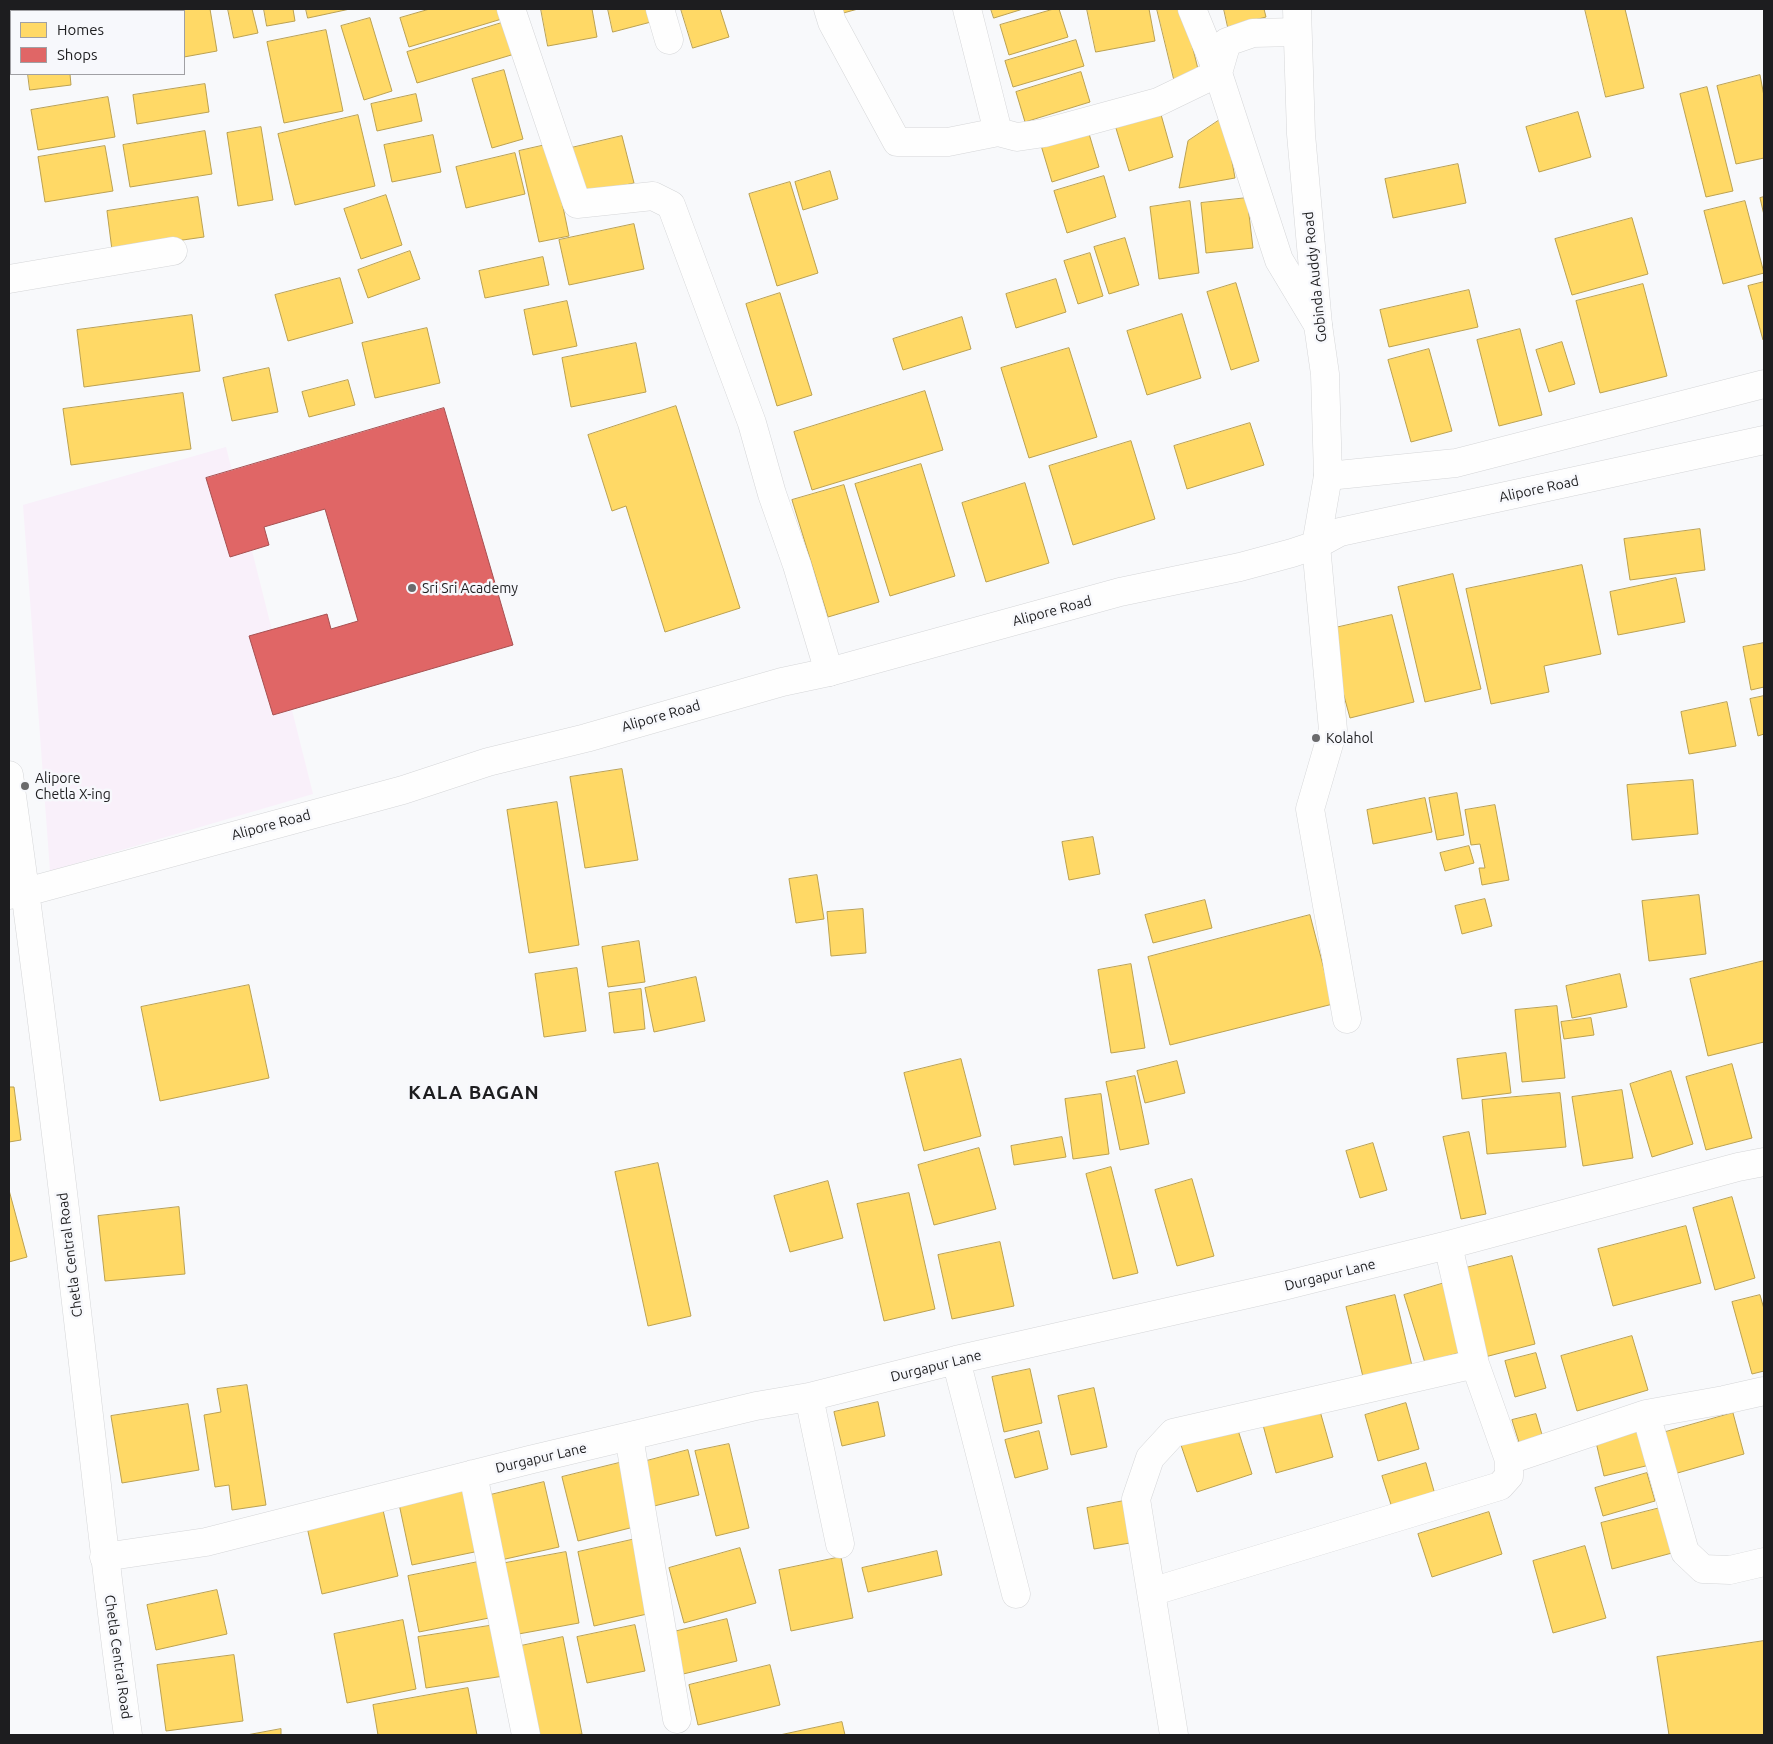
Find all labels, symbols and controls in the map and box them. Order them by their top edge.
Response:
legend [10,10,185,75]
text: Homes [57,21,104,38]
text: Shops [57,46,98,63]
street label: Gobinda Auddy Road [1300,211,1330,343]
street label: Alipore Road [1498,472,1580,506]
place label: Sri Sri Academy [422,580,518,596]
marker: Sri Sri Academy [406,582,418,594]
street label: Alipore Road [1011,592,1093,630]
street label: Alipore Road [620,697,702,735]
place label: Kolahol [1326,730,1373,746]
marker: Kolahol [1310,732,1322,744]
place label: Alipore Chetla X-ing [35,770,111,802]
marker: Alipore Chetla X-ing [19,780,31,792]
street label: Alipore Road [230,806,312,844]
district label: KALA BAGAN [407,1082,541,1104]
street label: Chetla Central Road [54,1192,86,1318]
street label: Durgapur Lane [1283,1256,1377,1294]
street label: Durgapur Lane [889,1347,983,1385]
street label: Durgapur Lane [494,1439,588,1477]
street label: Chetla Central Road [101,1594,135,1720]

